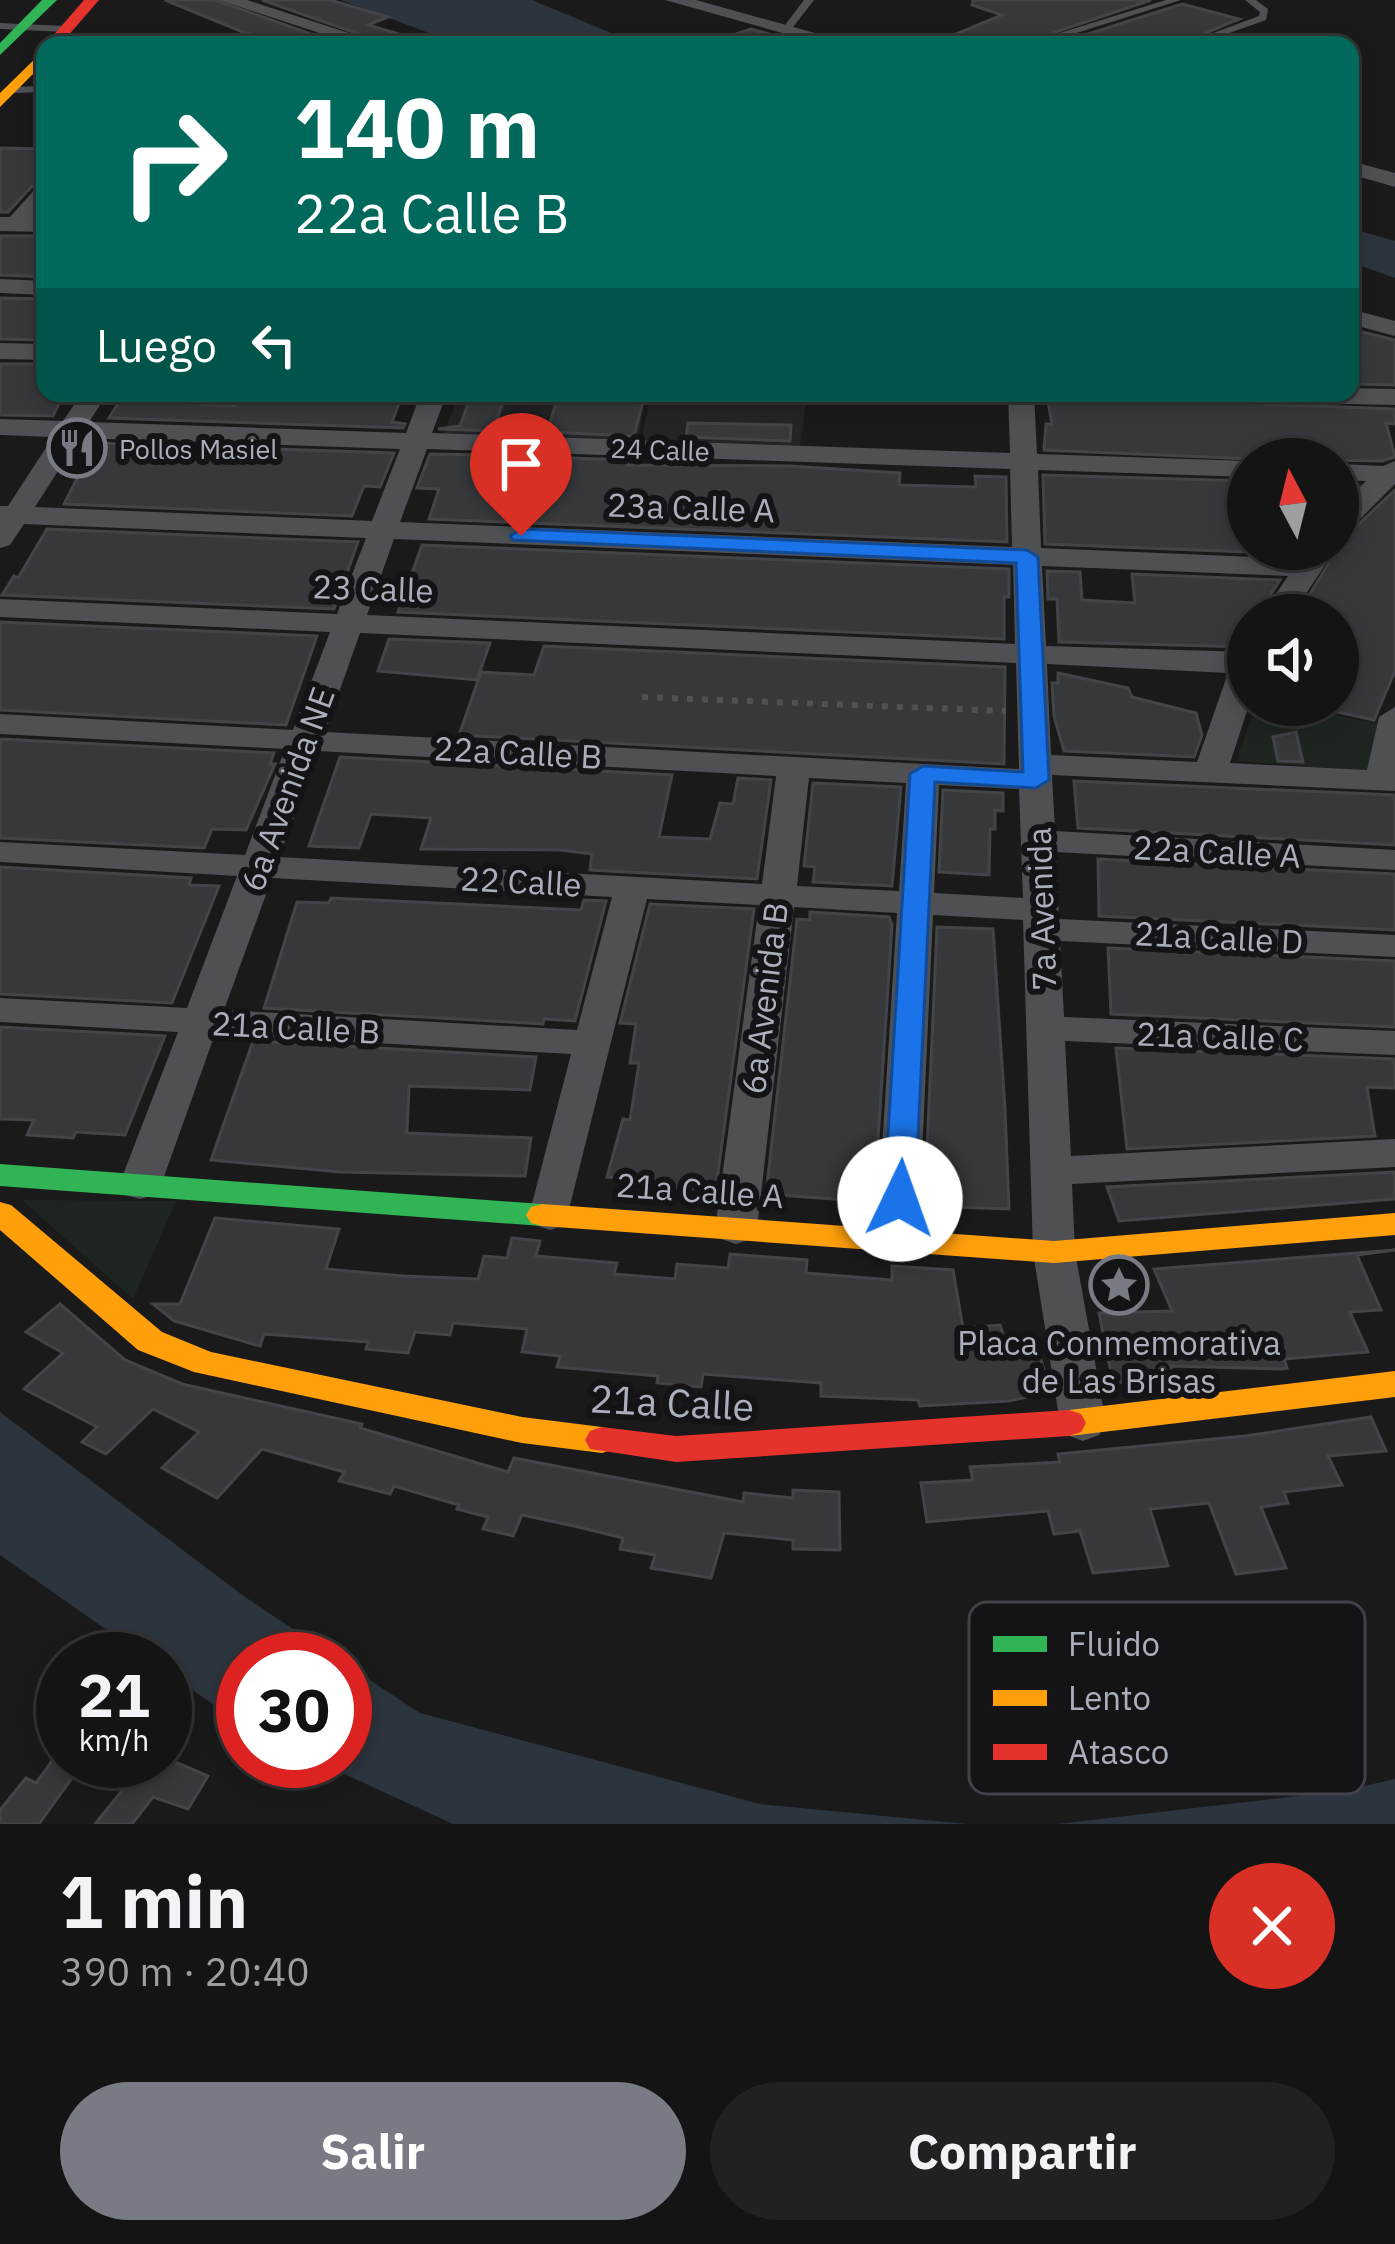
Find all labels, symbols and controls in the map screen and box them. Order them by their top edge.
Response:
text: 140 m [294,72,540,181]
icon: right [96,84,252,240]
text: 22a Calle B [294,178,570,248]
icon: left [241,312,307,378]
text: Luego [96,316,217,374]
pin [470,413,572,536]
restaurant icon: Pollos Masiel [46,417,108,479]
street label: 24 Calle [610,430,710,468]
place label: Pollos Masiel [119,431,278,466]
icon: arrive [488,431,554,497]
north arrow [1227,438,1359,570]
map controls [1227,438,1359,726]
street label: 23a Calle A [606,483,776,531]
street label: 23 Calle [312,564,434,612]
button: sound [1227,594,1359,726]
street label: 6a Avenida NE [230,681,344,897]
street label: 22a Calle B [433,726,603,778]
street label: 22a Calle A [1132,825,1302,877]
street label: 7a Avenida [1017,827,1065,991]
street label: 22 Calle [459,856,583,906]
street label: 6a Avenida B [731,900,797,1096]
street label: 21a Calle D [1134,911,1304,963]
street label: 21a Calle B [211,1001,381,1053]
street label: 21a Calle C [1136,1012,1304,1060]
position arrow [837,1136,963,1262]
street label: 21a Calle A [615,1163,785,1217]
place icon: Placa Conmemorativa de Las Brisas [1088,1254,1150,1316]
place label: Placa Conmemorativa de Las Brisas [957,1321,1281,1402]
street label: 21a Calle [589,1372,755,1432]
legend [969,1602,1365,1794]
text: Fluido [1068,1622,1160,1665]
speed limit sign: 30 [216,1632,372,1788]
text: 21 [78,1655,150,1734]
text: Lento [1068,1676,1151,1719]
text: km/h [79,1720,149,1759]
text: Atasco [1068,1730,1169,1773]
text: 1 min [60,1854,248,1948]
button: close [1209,1863,1335,1989]
text: 390 m · 20:40 [60,1946,310,1997]
button: Salir [60,2082,686,2220]
button: Compartir [710,2082,1335,2220]

